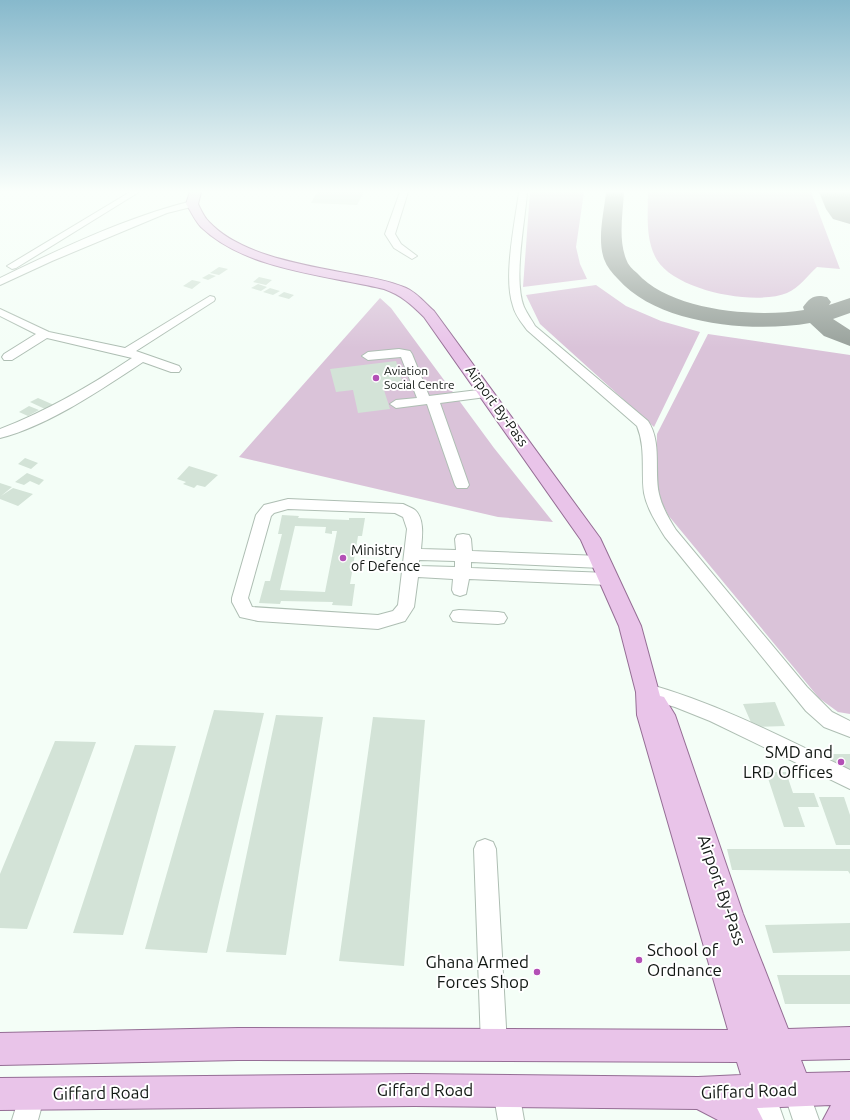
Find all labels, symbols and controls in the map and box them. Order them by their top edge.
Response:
street label: Airport By-Pass [462,363,532,449]
place label: Aviation Social Centre [384,364,455,391]
marker: Aviation Social Centre [371,373,381,383]
place label: Ministry of Defence [351,542,421,574]
marker: Ministry of Defence [338,553,348,563]
place label: SMD and LRD Offices [743,742,833,781]
marker: SMD and LRD Offices [836,757,846,767]
street label: Airport By-Pass [695,832,750,948]
place label: School of Ordnance [647,940,722,979]
place label: Ghana Armed Forces Shop [425,952,529,991]
marker: School of Ordnance [634,955,644,965]
marker: Ghana Armed Forces Shop [532,967,542,977]
street label: Giffard Road [700,1079,798,1102]
street label: Giffard Road [377,1080,473,1099]
street label: Giffard Road [53,1082,149,1103]

